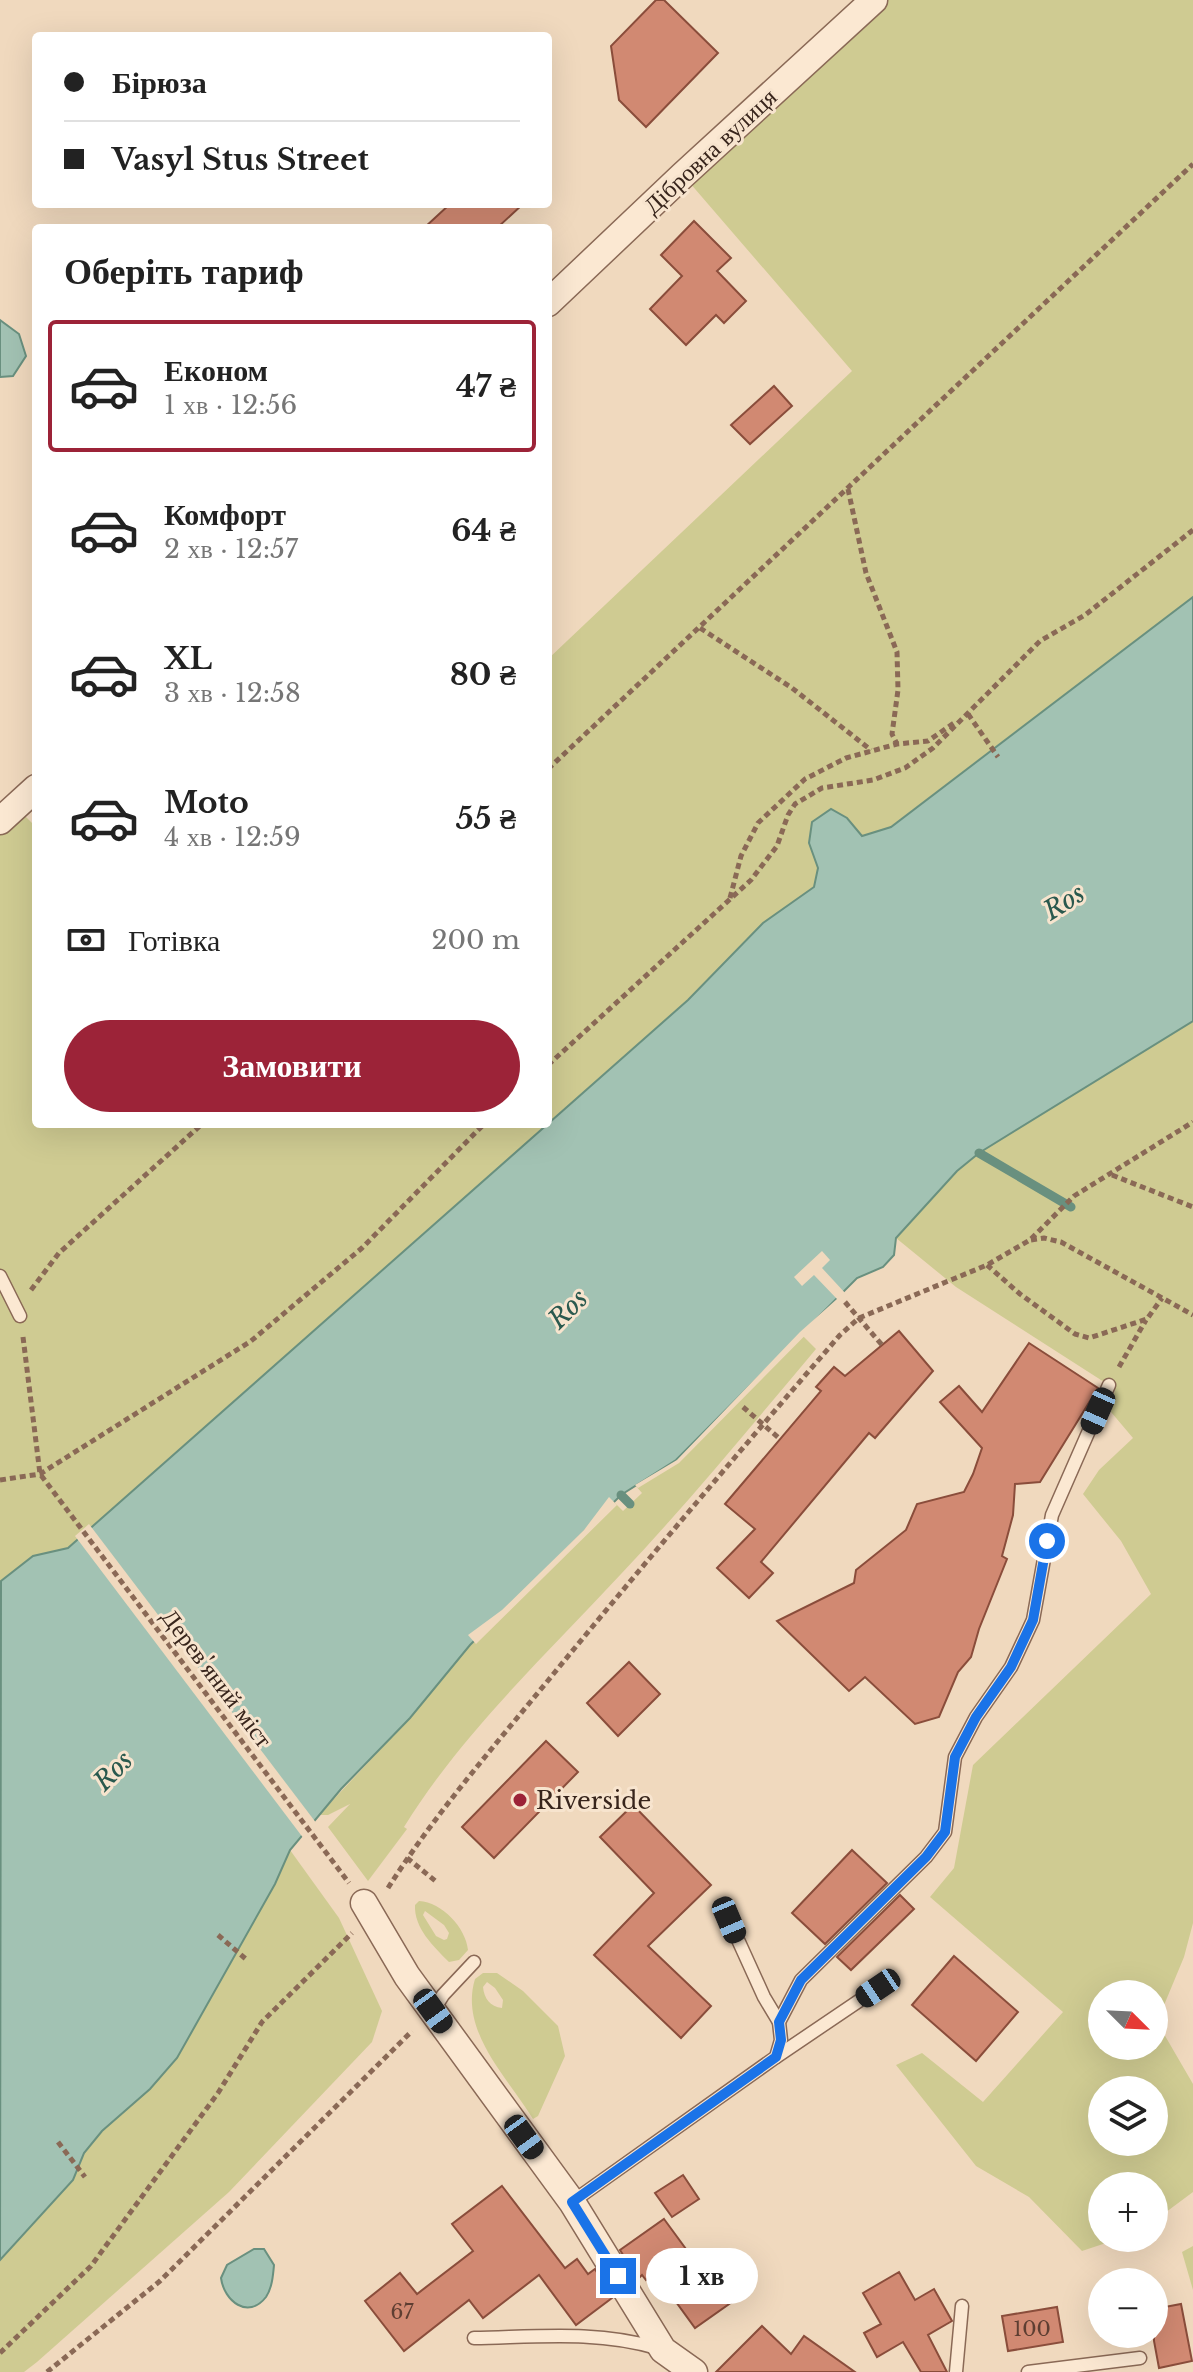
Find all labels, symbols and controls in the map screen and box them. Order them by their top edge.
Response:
text: Бірюза [112,64,207,101]
street label: Дібровна вулиця [638,82,782,220]
text: Vasyl Stus Street [112,141,369,178]
text: Оберіть тариф [64,249,304,294]
icon: car [68,350,140,422]
text: Економ [164,352,268,389]
text: 47 ₴ [456,368,516,405]
text: 1 хв · 12:56 [164,389,297,421]
icon: car [68,494,140,566]
text: Комфорт [164,496,286,533]
text: 64 ₴ [451,512,516,549]
text: 2 хв · 12:57 [164,533,298,565]
icon: car [68,638,140,710]
text: XL [164,640,212,677]
text: 80 ₴ [450,656,516,693]
text: 3 хв · 12:58 [164,677,301,709]
icon: car [68,782,140,854]
text: Moto [164,784,249,821]
text: 55 ₴ [456,800,516,837]
text: 4 хв · 12:59 [164,821,301,853]
water label: Ros [1037,877,1091,927]
icon: cash [64,918,108,962]
text: Готівка [128,922,220,959]
text: 200 m [431,924,520,956]
button: Замовити [64,1020,520,1112]
water label: Ros [541,1283,594,1336]
car [1077,1384,1119,1438]
route start [1029,1523,1065,1559]
street label: Дерев'яний міст [155,1603,279,1753]
water label: Ros [86,1744,139,1798]
place label: Riverside [536,1786,651,1815]
marker: Riverside [511,1791,529,1809]
car [709,1893,749,1947]
car [851,1965,905,2011]
north arrow [1088,1980,1168,2060]
map controls [1088,1980,1168,2348]
car [409,1985,457,2037]
button: layers [1088,2076,1168,2156]
car [500,2111,548,2163]
button: + [1088,2172,1168,2252]
callout: 1 хв [646,2248,758,2304]
route end [600,2258,636,2294]
text: 1 хв [679,2260,725,2292]
button: − [1088,2268,1168,2348]
house number: 67 [391,2300,414,2324]
house number: 100 [1013,2317,1051,2341]

